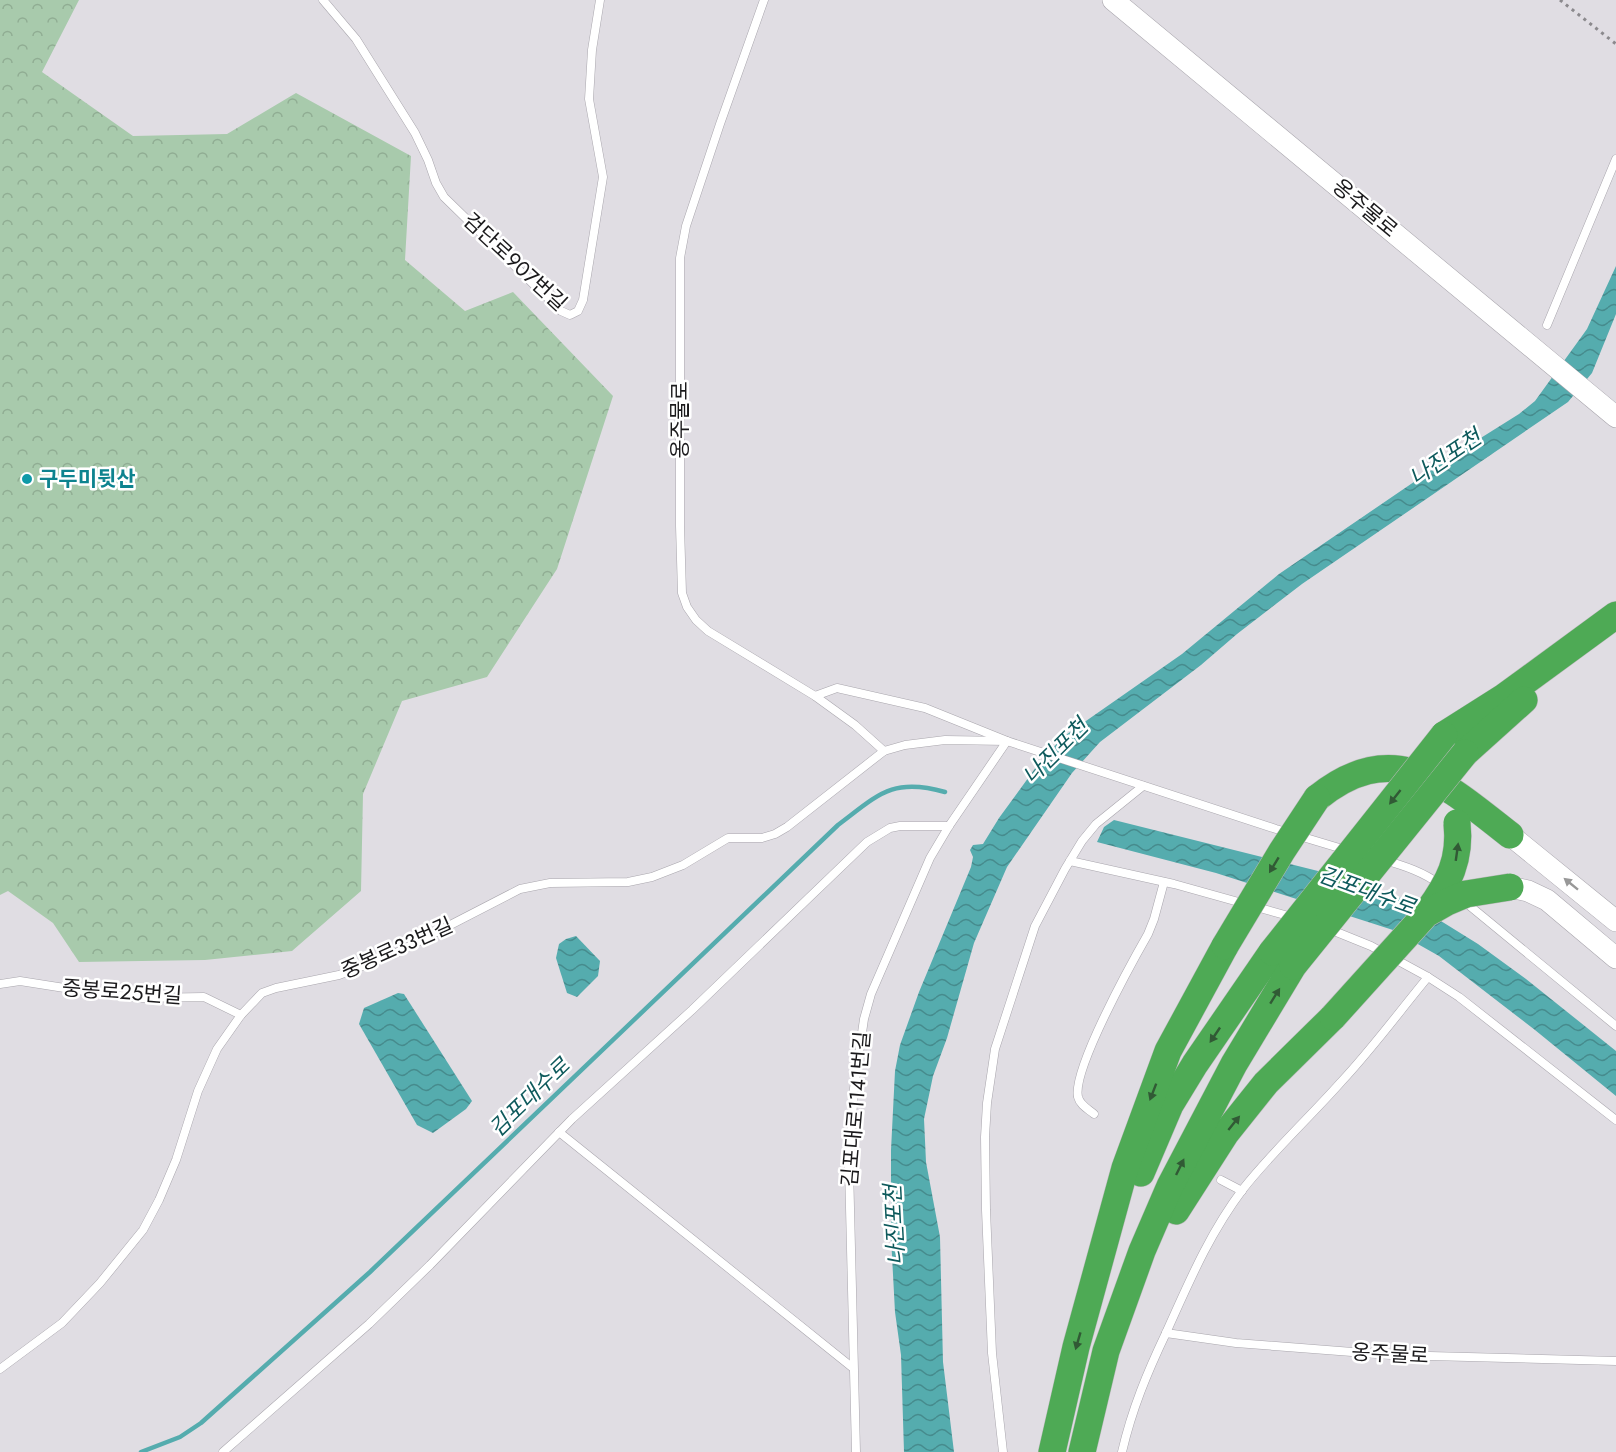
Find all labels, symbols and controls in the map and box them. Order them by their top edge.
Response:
street label: 옹주물로 [1326,172,1404,244]
street label: 검단로907번길 [456,206,574,318]
street label: 옹주물로 [665,381,695,459]
water label: 나진포천 [1402,420,1490,493]
place label: 구두미뒷산 [39,464,136,494]
marker: 구두미뒷산 [20,472,34,486]
water label: 나진포천 [1015,709,1097,791]
one-way arrow [1388,789,1401,805]
one-way arrow [1453,842,1462,861]
one-way arrow [1268,857,1279,873]
water label: 김포대수로 [1314,858,1422,923]
one-way arrow [1563,878,1578,890]
street label: 중봉로33번길 [336,910,458,986]
street label: 중봉로25번길 [61,973,183,1011]
one-way arrow [1269,988,1280,1004]
one-way arrow [1209,1026,1221,1042]
street label: 김포대로1141번길 [834,1030,878,1188]
water label: 김포대수로 [481,1049,578,1144]
one-way arrow [1148,1083,1157,1101]
one-way arrow [1227,1116,1240,1131]
one-way arrow [1175,1158,1185,1175]
water label: 나진포천 [876,1181,912,1266]
one-way arrow [1073,1332,1082,1350]
street label: 옹주물로 [1351,1337,1429,1371]

